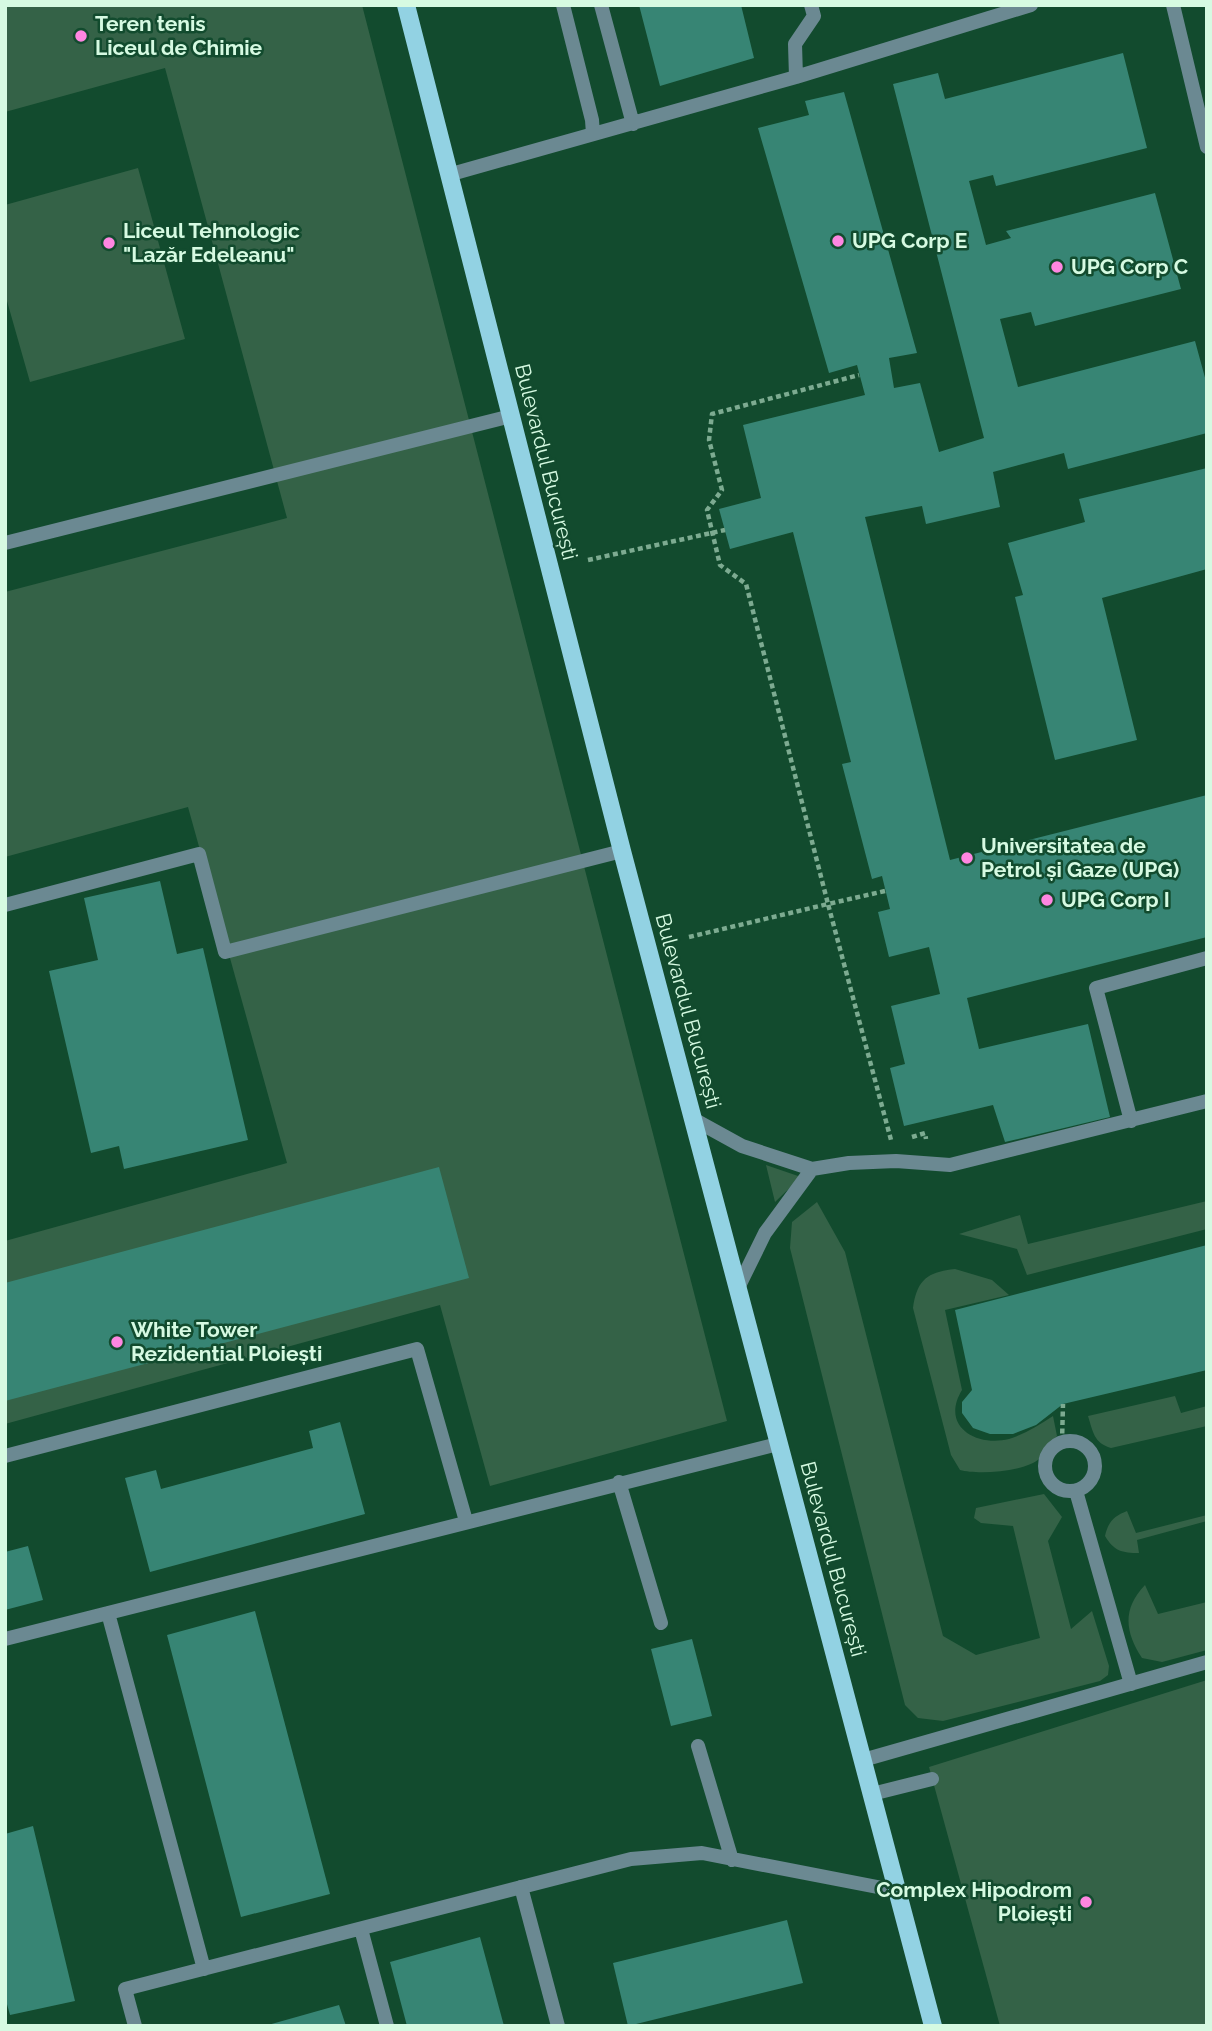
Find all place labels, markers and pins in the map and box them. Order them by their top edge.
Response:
place label: Teren tenis Liceul de Chimie [95,11,263,60]
marker: Teren tenis Liceul de Chimie [73,28,89,44]
place label: Liceul Tehnologic "Lazăr Edeleanu" [123,218,300,267]
place label: UPG Corp E [852,228,967,253]
marker: UPG Corp E [830,233,846,249]
marker: Liceul Tehnologic "Lazăr Edeleanu" [101,235,117,251]
place label: UPG Corp C [1071,254,1188,279]
marker: UPG Corp C [1049,259,1065,275]
place label: Universitatea de Petrol și Gaze (UPG) [981,833,1179,882]
marker: Universitatea de Petrol și Gaze (UPG) [959,850,975,866]
place label: UPG Corp I [1061,887,1170,912]
marker: UPG Corp I [1039,892,1055,908]
place label: White Tower Rezidential Ploiești [131,1317,322,1366]
marker: White Tower Rezidential Ploiești [109,1334,125,1350]
place label: Complex Hipodrom Ploiești [876,1877,1072,1926]
marker: Complex Hipodrom Ploiești [1078,1894,1094,1910]

